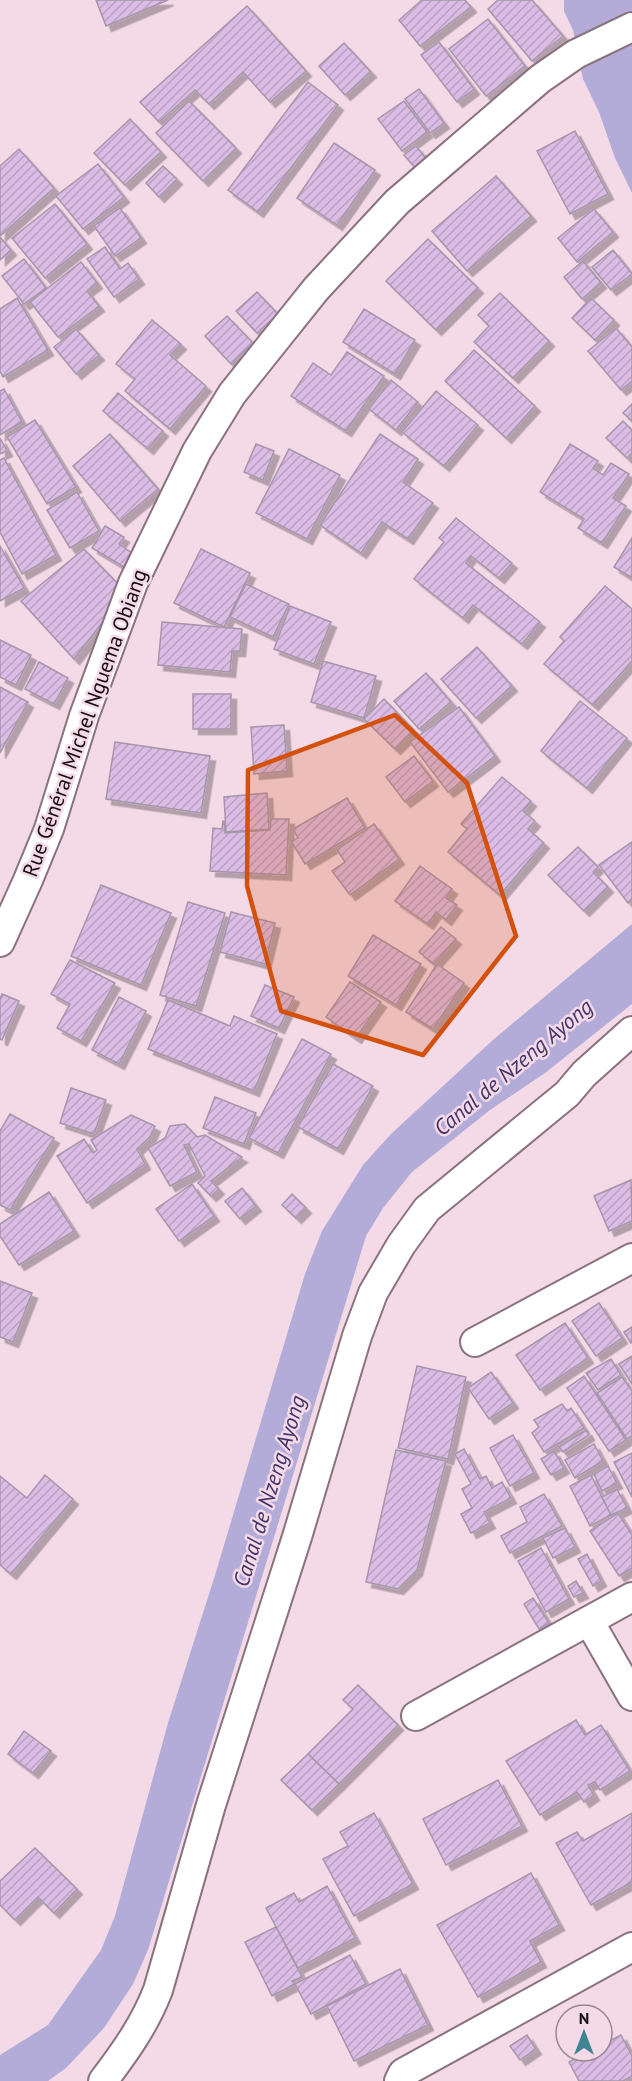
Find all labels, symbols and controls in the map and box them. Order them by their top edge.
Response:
street label: Rue Général Michel Nguema Obiang [16,565,153,880]
water label: Canal de Nzeng Ayong [428,992,598,1142]
water label: Canal de Nzeng Ayong [227,1392,311,1590]
north arrow [554,2003,614,2063]
text: N [579,2008,589,2028]

